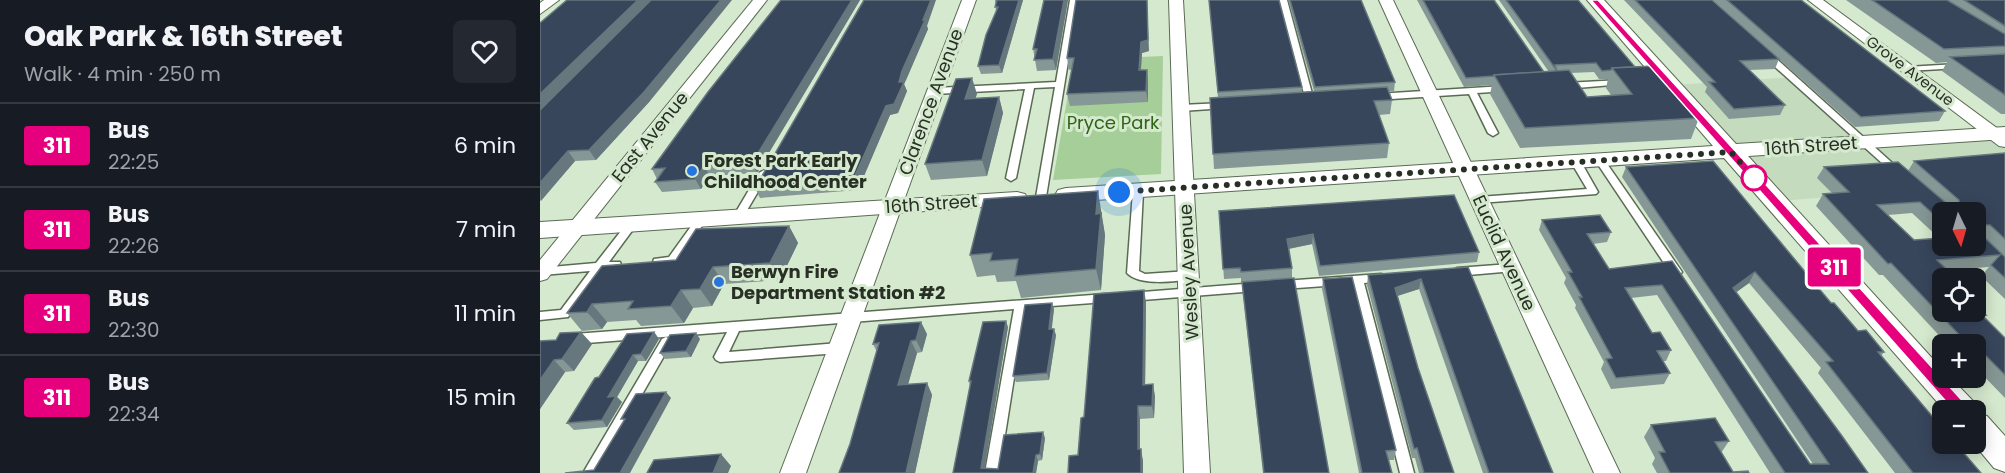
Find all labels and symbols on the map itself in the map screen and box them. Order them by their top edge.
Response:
street label: Clarence Avenue [892,25,969,179]
street label: Grove Avenue [1862,31,1959,111]
street label: East Avenue [605,86,694,187]
park label: Pryce Park [1067,110,1160,135]
street label: 16th Street [1764,130,1858,161]
place label: Forest Park Early Childhood Center [704,148,867,194]
marker: Forest Park Early Childhood Center [685,164,699,178]
unlabelled marker [1741,165,1767,191]
your location [1104,177,1134,207]
street label: 16th Street [884,188,978,219]
street label: Euclid Avenue [1467,191,1542,315]
north arrow [1932,202,1986,256]
street label: Wesley Avenue [1172,203,1205,341]
line badge: 311 [1800,248,1868,286]
place label: Berwyn Fire Department Station #2 [731,259,945,305]
marker: Berwyn Fire Department Station #2 [712,275,726,289]

